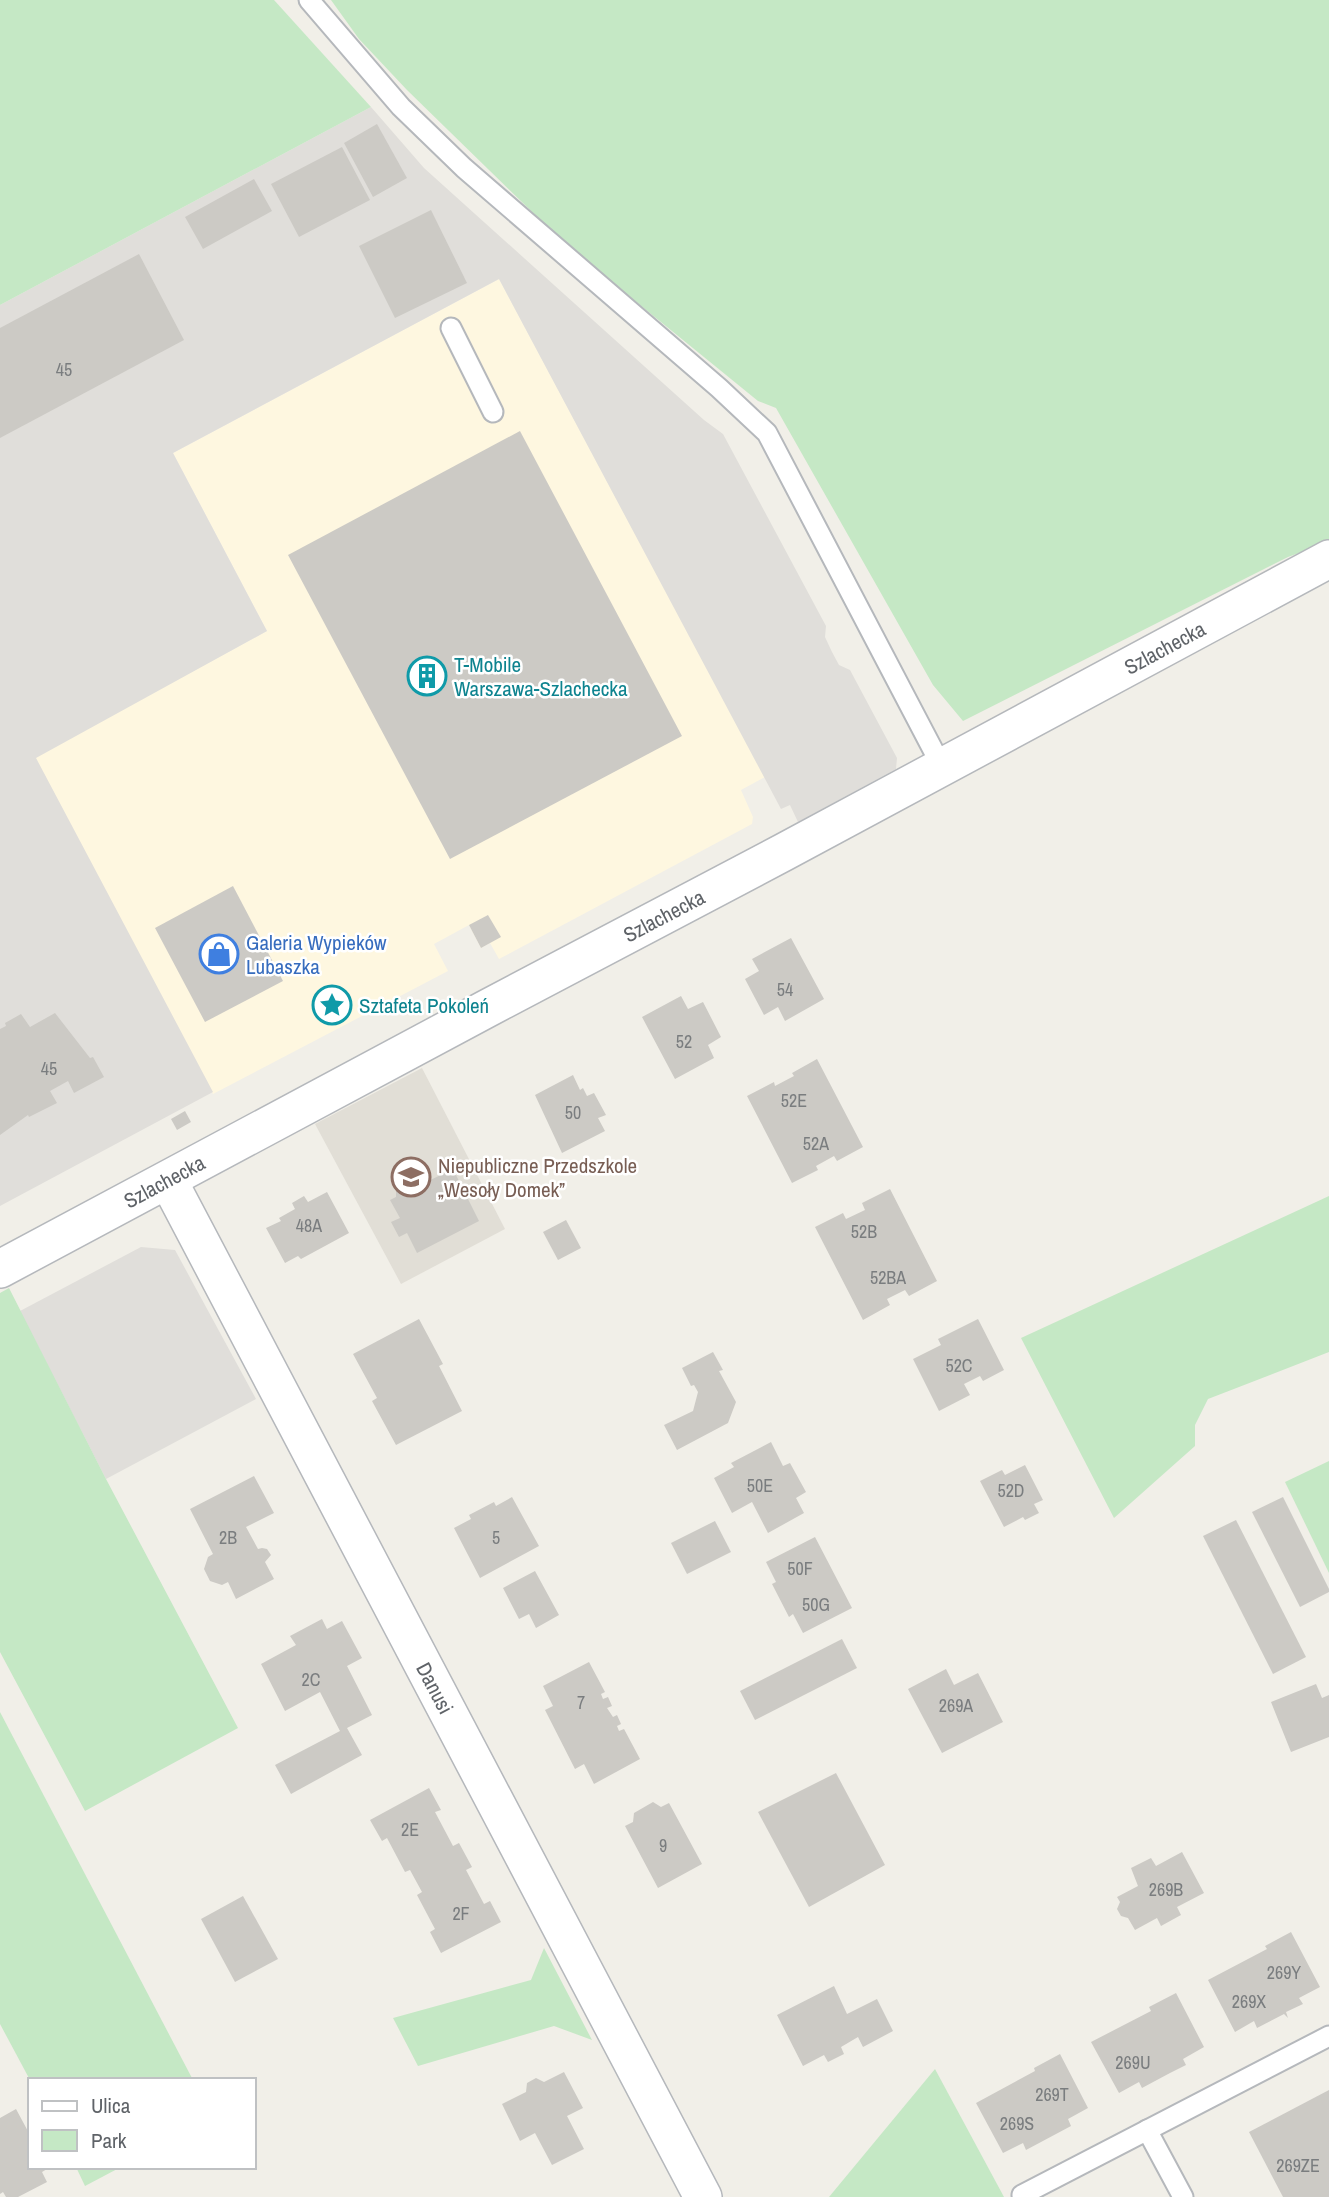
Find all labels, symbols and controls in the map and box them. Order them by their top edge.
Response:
house number: 45 [56,357,72,382]
street label: Szlachecka [1119,614,1211,681]
place label: T-Mobile Warszawa-Szlachecka [454,650,628,703]
building icon: T-Mobile Warszawa-Szlachecka [406,655,448,697]
street label: Szlachecka [618,882,710,949]
place label: Galeria Wypieków Lubaszka [246,928,387,981]
shop icon: Galeria Wypieków Lubaszka [198,933,240,975]
house number: 54 [777,977,793,1002]
place icon: Sztafeta Pokoleń [311,984,353,1026]
place label: Sztafeta Pokoleń [359,991,489,1020]
house number: 52 [676,1029,692,1054]
house number: 45 [41,1056,57,1081]
house number: 52E [781,1088,807,1113]
house number: 50 [565,1100,581,1125]
house number: 52A [803,1131,829,1156]
street label: Szlachecka [118,1148,210,1215]
place label: Niepubliczne Przedszkole „Wesoły Domek” [438,1151,637,1204]
school or university icon: Niepubliczne Przedszkole „Wesoły Domek” [390,1156,432,1198]
house number: 48A [296,1213,322,1238]
house number: 52B [851,1219,877,1244]
house number: 52BA [870,1265,906,1290]
house number: 52C [945,1353,973,1378]
house number: 50E [747,1473,773,1498]
house number: 52D [997,1478,1025,1503]
house number: 2B [219,1525,237,1550]
house number: 5 [492,1525,500,1550]
house number: 50F [787,1556,813,1581]
house number: 50G [802,1592,830,1617]
street label: Danusi [410,1657,461,1719]
house number: 2C [302,1667,320,1692]
house number: 7 [577,1690,585,1715]
house number: 269A [939,1693,973,1718]
house number: 2E [401,1817,419,1842]
house number: 9 [659,1833,667,1858]
house number: 269B [1149,1877,1183,1902]
house number: 2F [452,1901,470,1926]
house number: 269Y [1267,1960,1301,1985]
house number: 269X [1232,1989,1266,2014]
house number: 269U [1115,2050,1151,2075]
legend [28,2078,256,2169]
house number: 269T [1035,2082,1069,2107]
text: Ulica [91,2091,131,2120]
house number: 269S [1000,2111,1034,2136]
text: Park [91,2126,127,2155]
house number: 269ZE [1276,2153,1320,2178]

